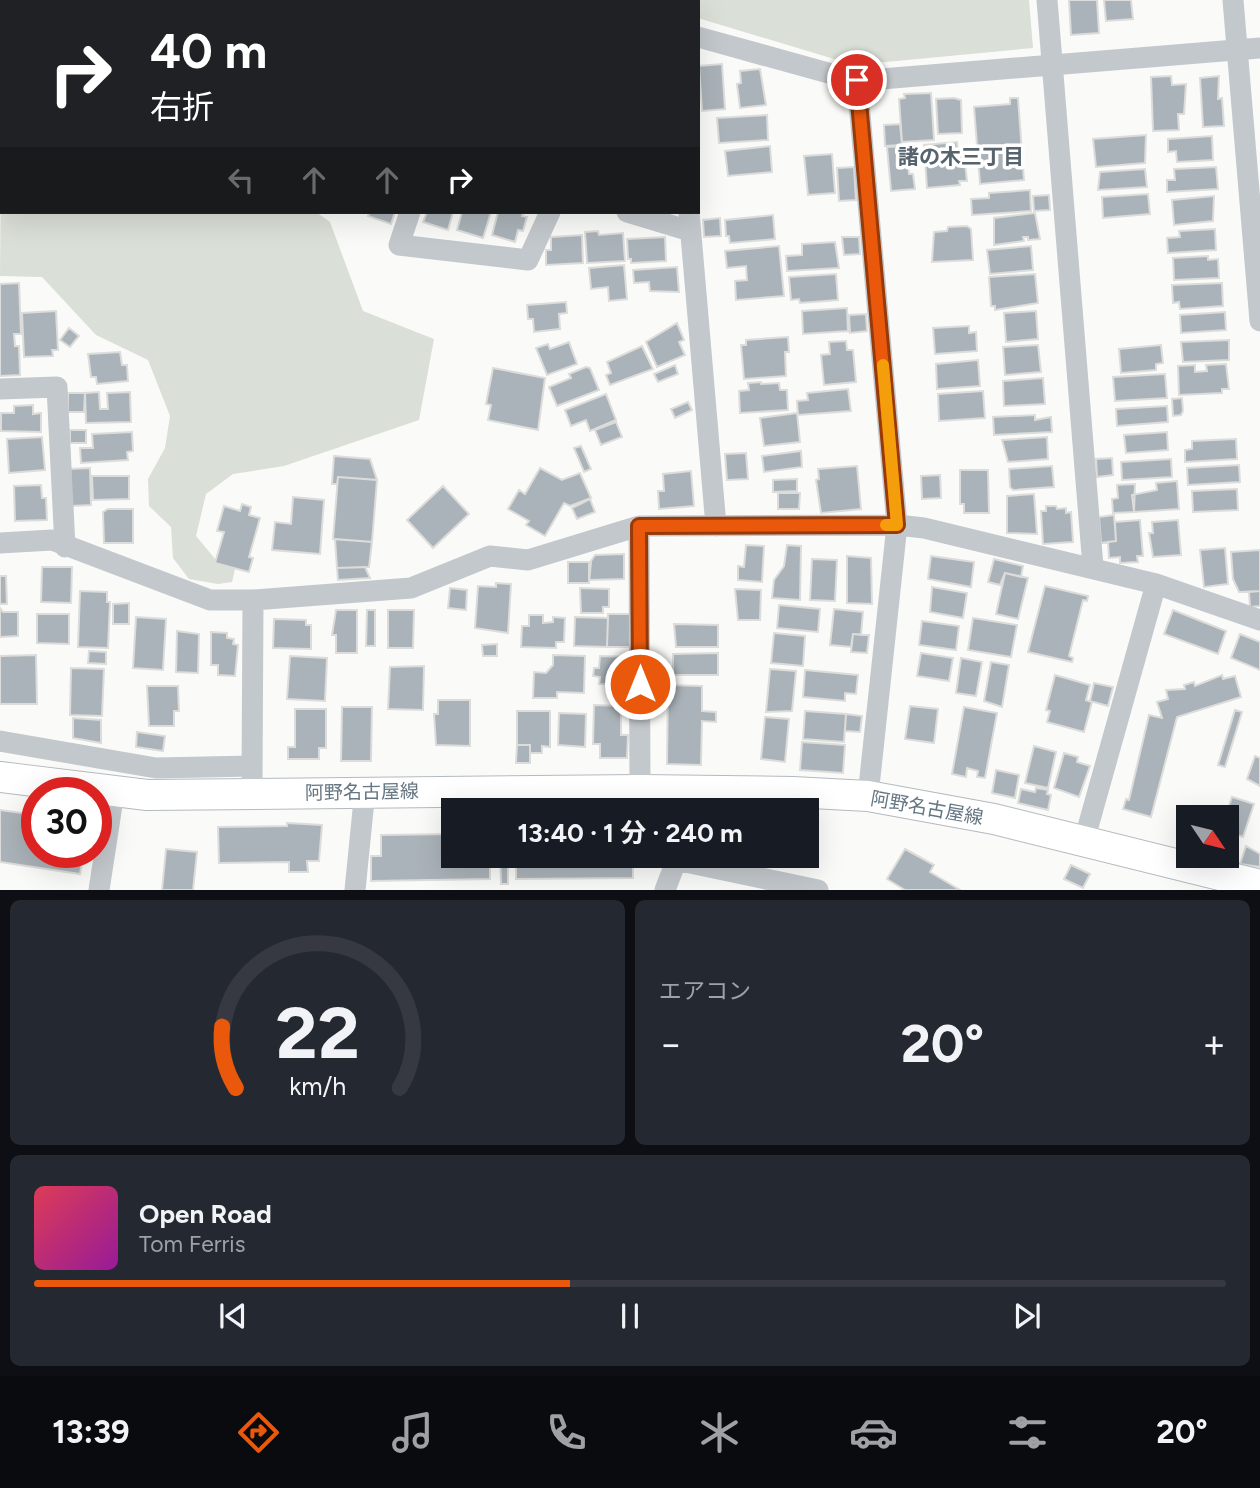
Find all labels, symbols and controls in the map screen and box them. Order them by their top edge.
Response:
text: 40 m [150,21,267,80]
icon: right [35,28,126,119]
pin [827,50,887,110]
icon: arrive [838,61,876,99]
text: 右折 [150,88,214,126]
district label: 諸の木三丁目 [898,144,1024,169]
icon: left [222,161,260,199]
icon: ahead [295,161,333,199]
icon: ahead [368,161,406,199]
icon: right [441,161,479,199]
position arrow [603,647,677,721]
speed limit sign: 30 [21,777,112,868]
street label: 阿野名古屋線 [305,780,419,804]
street label: 阿野名古屋線 [869,787,985,829]
north arrow [1176,805,1239,868]
map controls [1176,805,1239,868]
text: 13:40 · 1 分 · 240 m [517,817,743,849]
text: エアコン [659,977,751,1005]
text: 22 [275,990,360,1077]
text: 20° [901,1013,984,1075]
text: − [659,1021,683,1067]
text: + [1202,1021,1226,1067]
text: km/h [289,1071,346,1101]
text: Open Road [139,1198,272,1230]
text: Tom Ferris [139,1230,245,1258]
icon: previous [214,1297,252,1335]
icon: pause [611,1297,649,1335]
icon: next [1008,1297,1046,1335]
icon: directions [234,1408,283,1457]
icon: music [388,1408,437,1457]
icon: phone [542,1408,591,1457]
icon: climate [695,1408,744,1457]
icon: car [849,1408,898,1457]
icon: filters [1003,1408,1052,1457]
text: 13:39 [52,1413,130,1451]
text: 20° [1156,1413,1208,1451]

